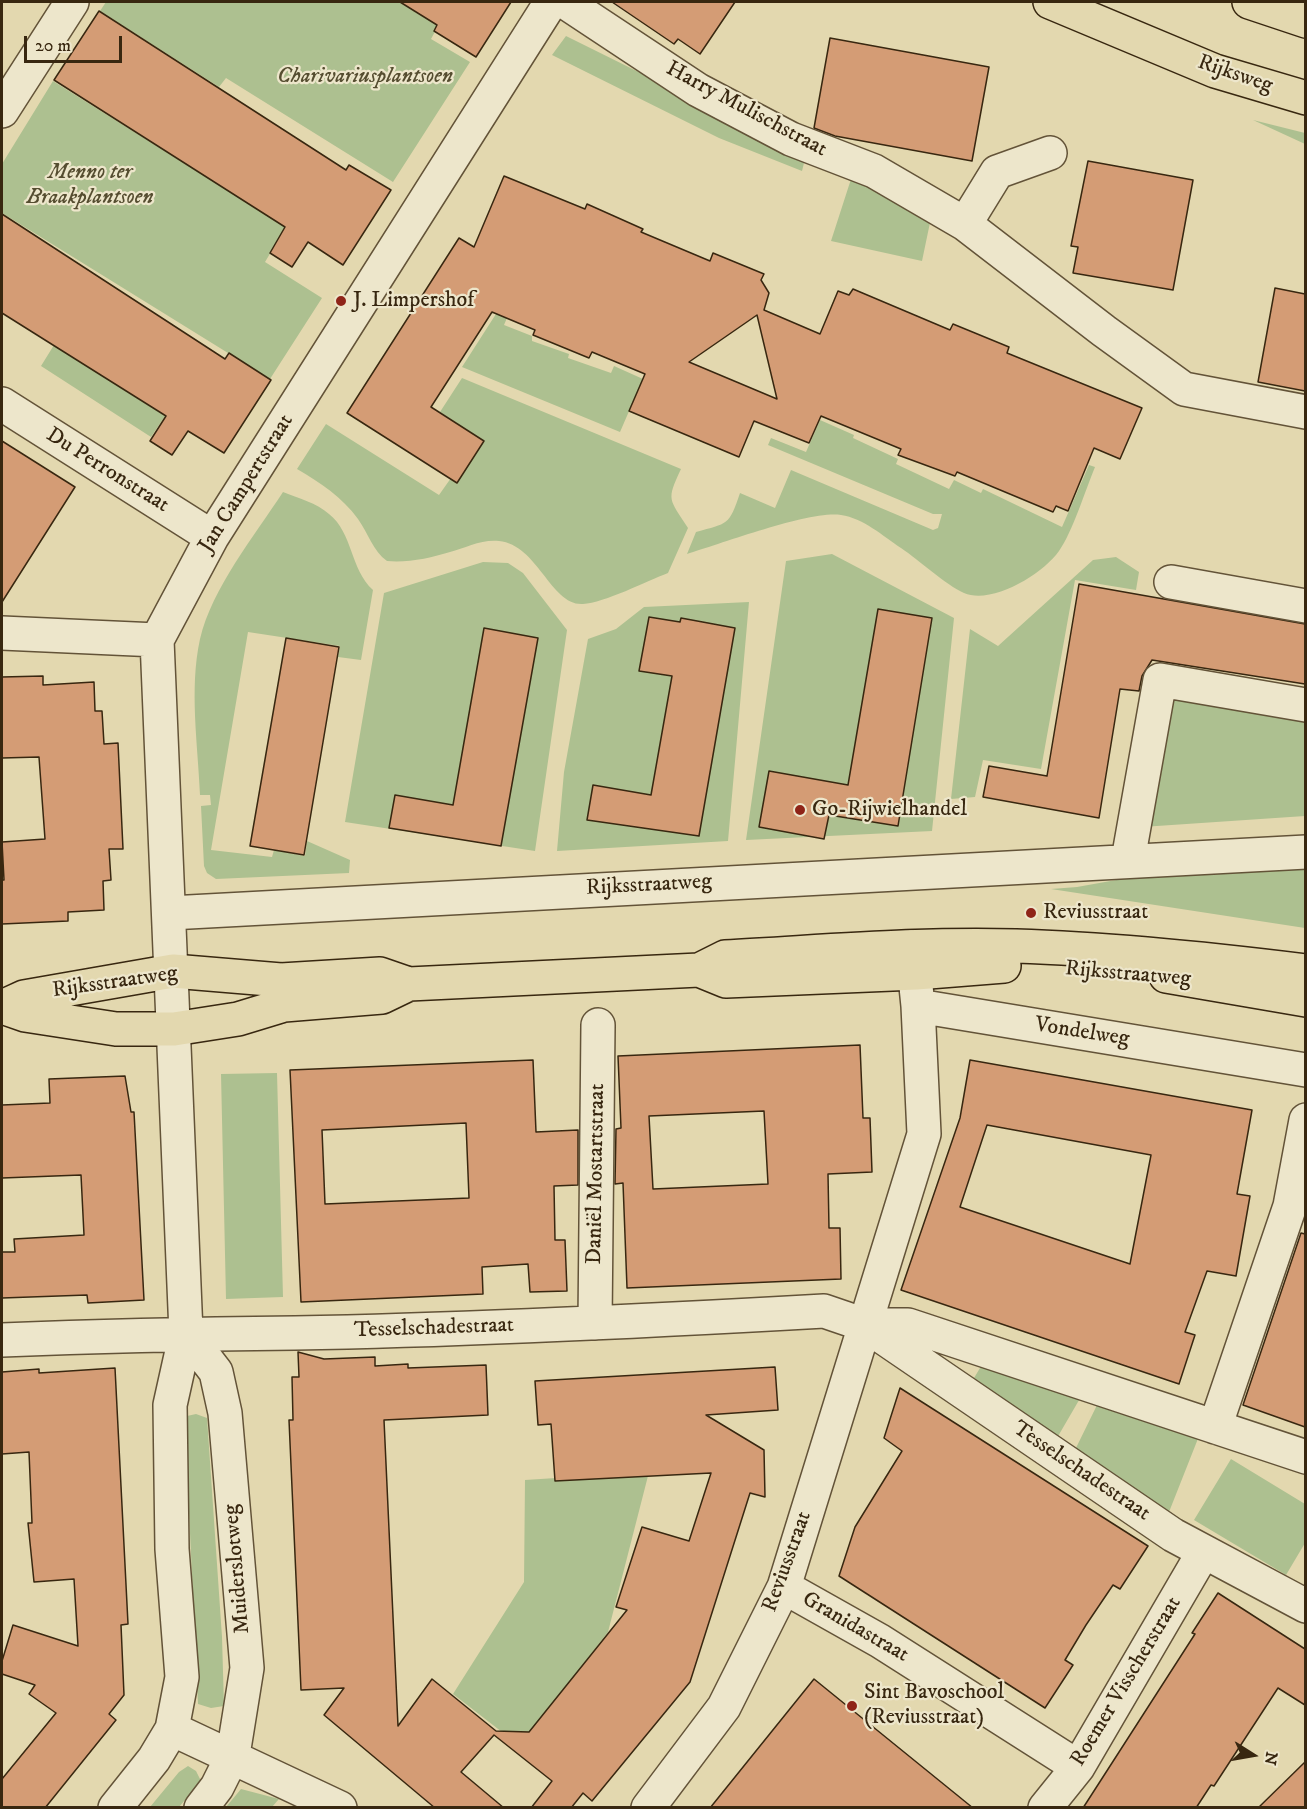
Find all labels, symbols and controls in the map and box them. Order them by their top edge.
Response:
scale bar [27,24,124,62]
text: 20 m [35,35,71,57]
street label: Rijksweg [1194,50,1276,100]
street label: Harry Mulischstraat [661,56,831,164]
park label: Charivariusplantsoen [277,64,453,90]
park label: Menno ter Braakplantsoen [27,160,153,212]
place label: J. Limpershof [353,288,474,314]
marker: J. Limpershof [334,294,348,308]
street label: Jan Campertstraat [194,410,300,558]
street label: Du Perronstraat [41,423,173,519]
place label: Go-Rijwielhandel [812,797,967,823]
marker: Go-Rijwielhandel [793,803,807,817]
street label: Rijksstraatweg [585,870,713,902]
place label: Reviusstraat [1043,900,1148,926]
marker: Reviusstraat [1024,906,1038,920]
street label: Rijksstraatweg [1064,956,1192,994]
street label: Rijksstraatweg [51,961,179,1005]
street label: Vondelweg [1033,1013,1131,1053]
street label: Daniël Mostartstraat [582,1083,612,1265]
street label: Tesselschadestraat [354,1313,514,1345]
street label: Tesselschadestraat [1007,1416,1155,1528]
street label: Muiderslotweg [219,1503,257,1635]
street label: Reviusstraat [758,1508,818,1616]
street label: Granidastraat [797,1587,913,1669]
street label: Roemer Visscherstraat [1066,1592,1188,1772]
place label: Sint Bavoschool (Reviusstraat) [864,1680,1004,1732]
marker: Sint Bavoschool (Reviusstraat) [845,1699,859,1713]
north arrow [1223,1725,1283,1785]
text: N [1260,1750,1282,1767]

